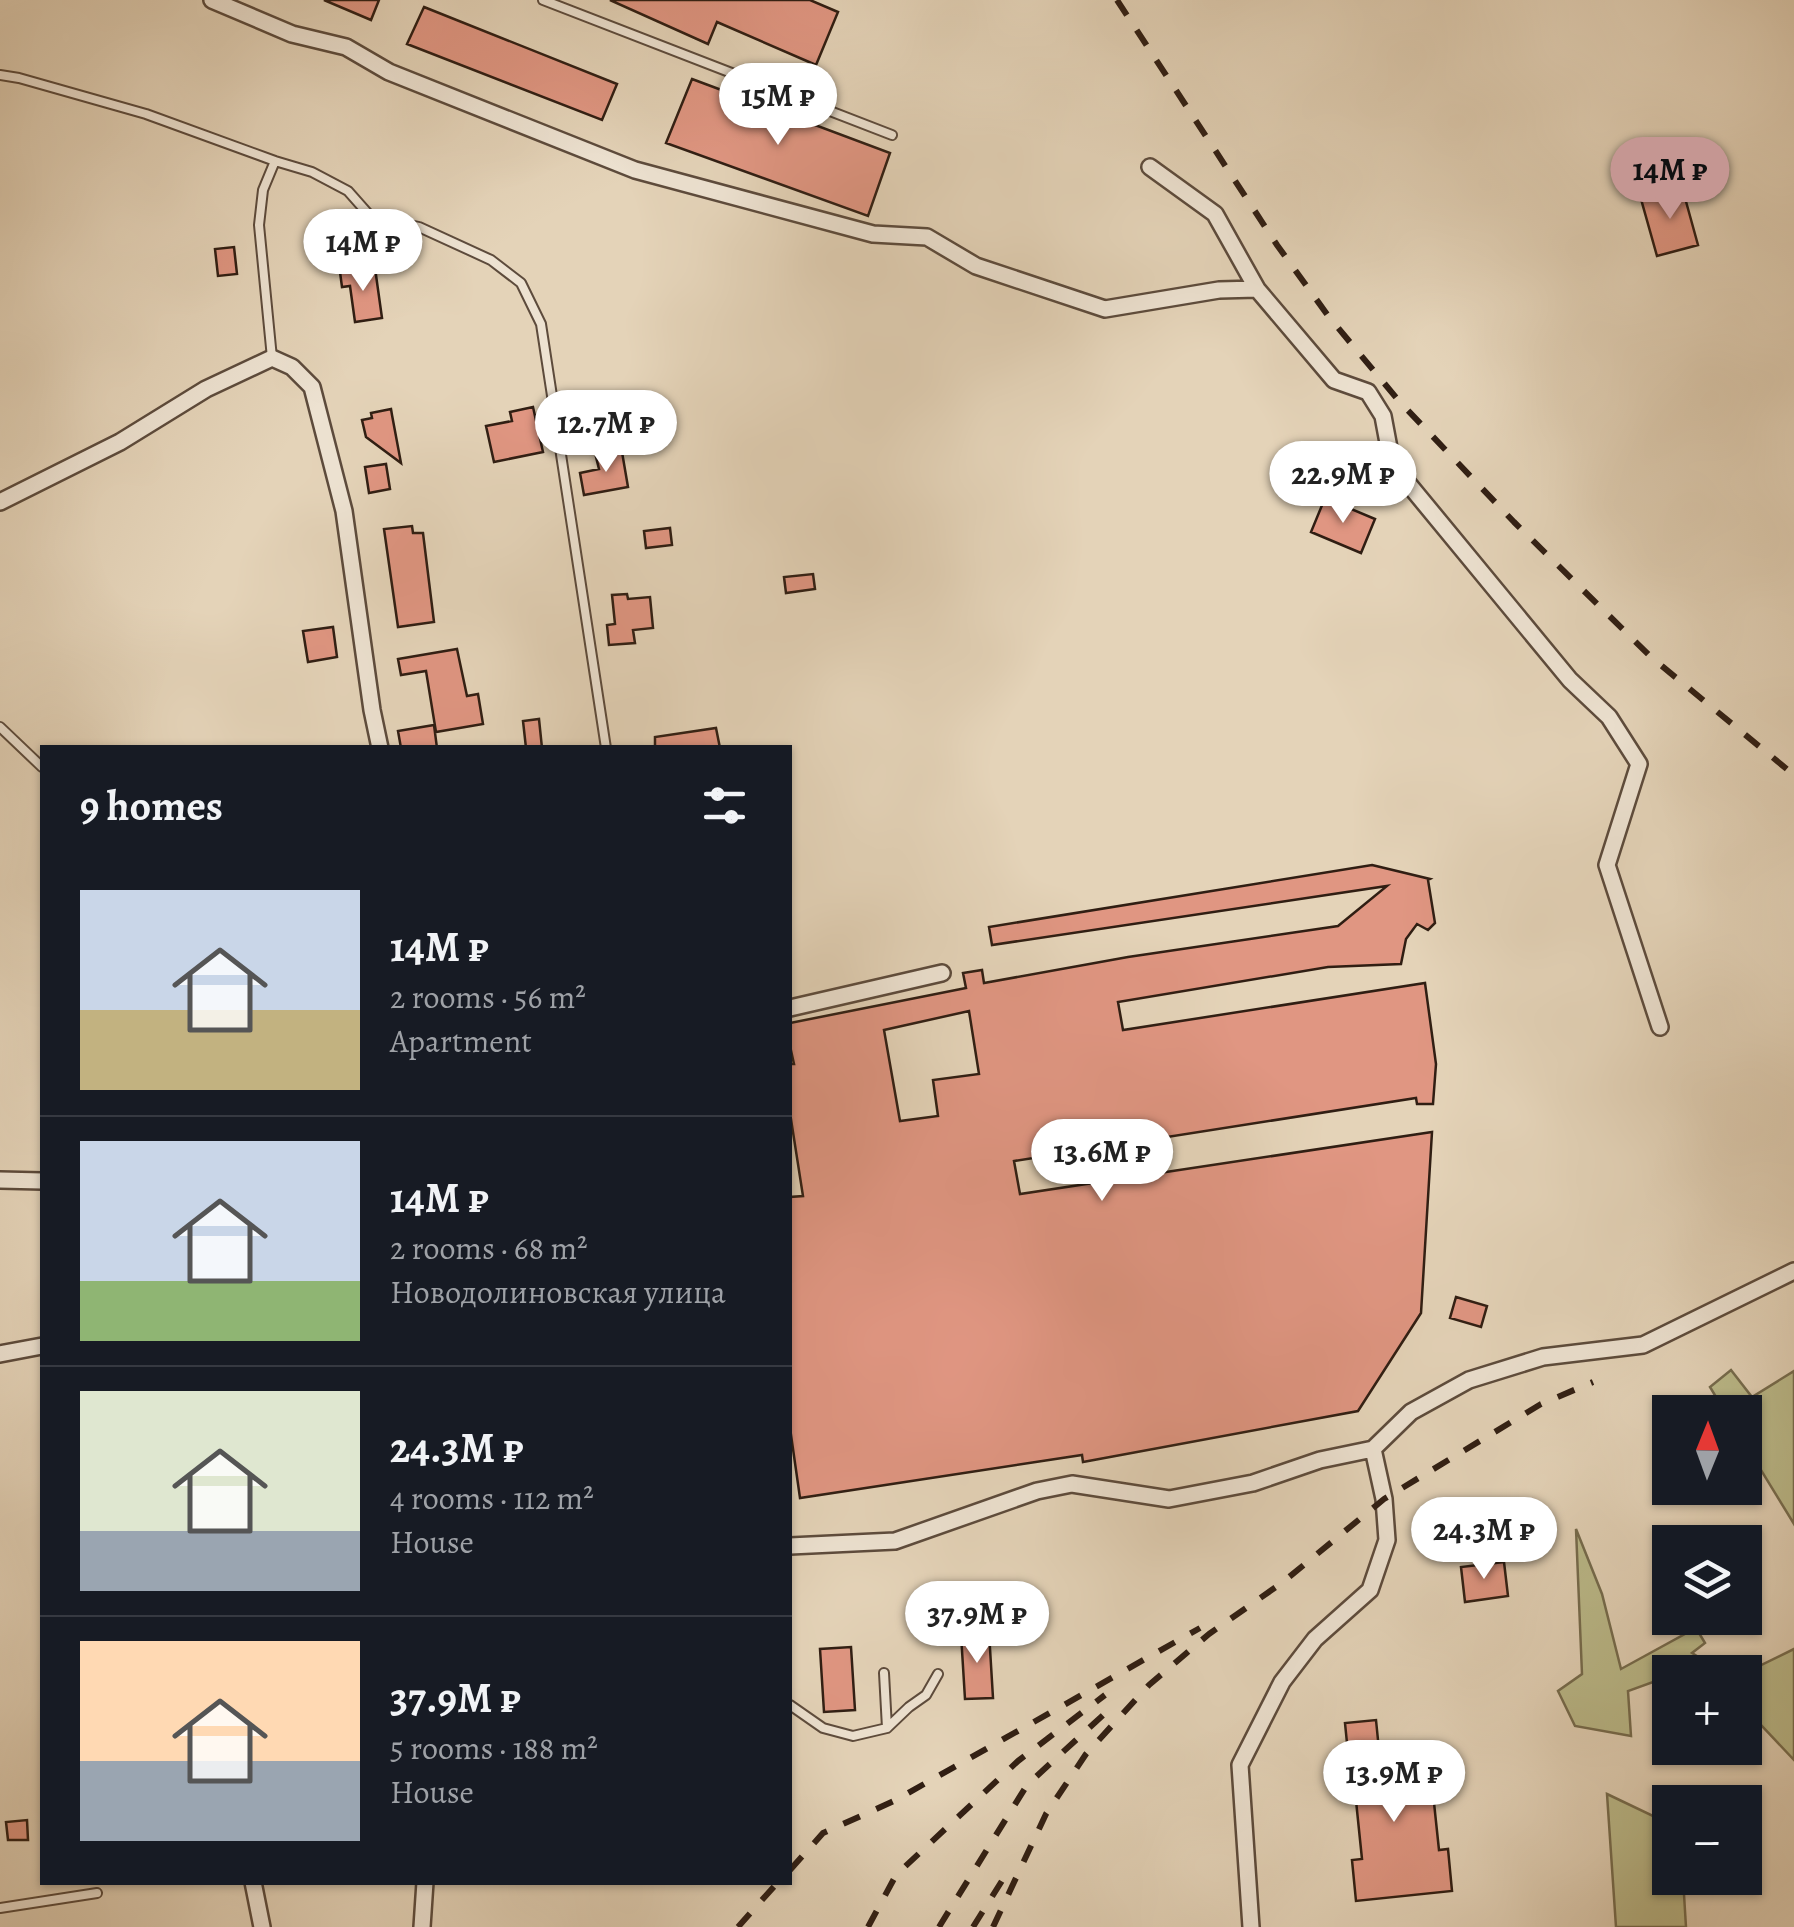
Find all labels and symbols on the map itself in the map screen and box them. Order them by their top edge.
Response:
pin: 15M ₽ [708,63,848,148]
pin: 14M ₽ [1600,137,1740,222]
pin: 14M ₽ [293,209,433,294]
pin: 12.7M ₽ [514,390,698,475]
pin: 22.9M ₽ [1251,441,1435,526]
pin: 13.6M ₽ [1010,1119,1194,1204]
north arrow [1652,1395,1762,1505]
pin: 24.3M ₽ [1392,1497,1576,1582]
pin: 37.9M ₽ [885,1581,1069,1666]
pin: 13.9M ₽ [1302,1740,1486,1825]

